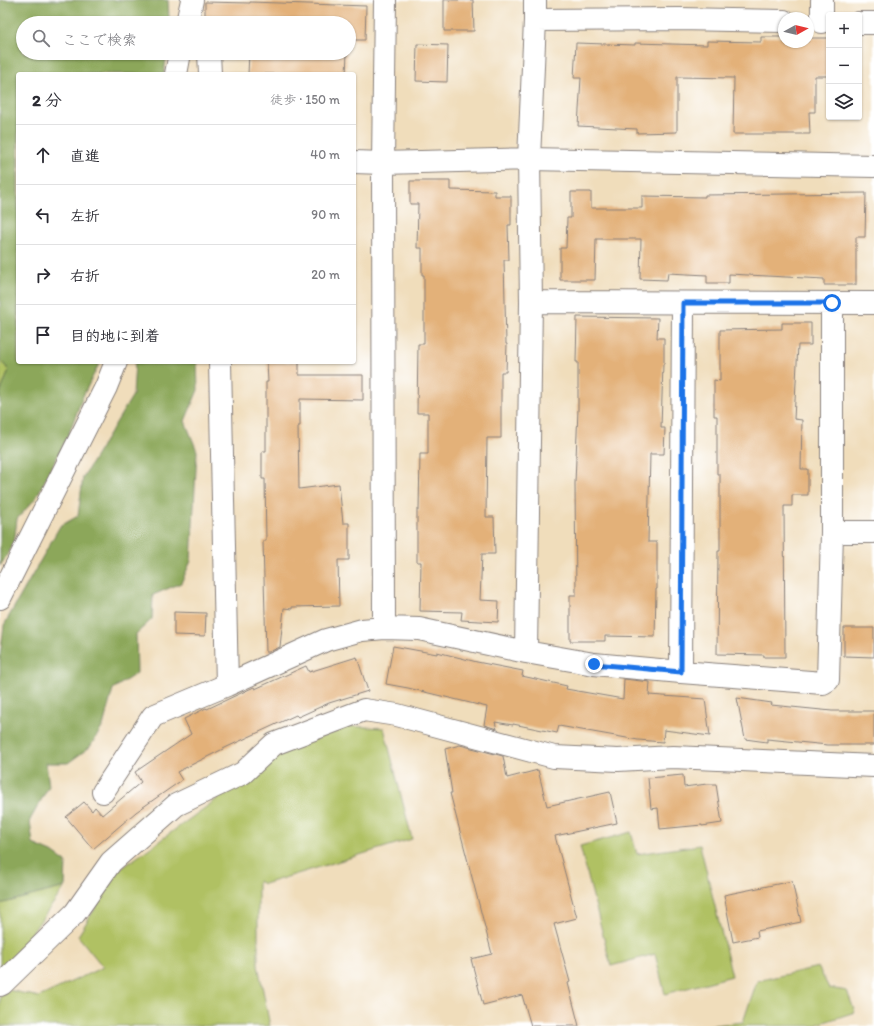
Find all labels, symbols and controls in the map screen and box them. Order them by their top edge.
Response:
north arrow [778,12,814,48]
map controls [826,12,862,120]
button: + [826,12,862,48]
search box [16,16,356,60]
icon: search [30,27,52,49]
text: ここで検索 [62,31,137,49]
button: − [826,48,862,84]
button: layers [826,84,862,120]
text: 2 分 [32,90,62,110]
text: 徒歩 · 150 m [270,92,340,107]
icon: ahead [32,144,54,166]
text: 直進 [70,147,100,165]
text: 40 m [310,147,340,162]
icon: left [32,204,54,226]
text: 左折 [70,207,100,225]
text: 90 m [311,207,340,222]
icon: right [32,264,54,286]
text: 右折 [70,267,100,285]
text: 20 m [311,267,340,282]
route start [823,294,841,312]
icon: arrive [32,324,54,346]
text: 目的地に到着 [70,327,160,345]
route end [585,655,603,673]

